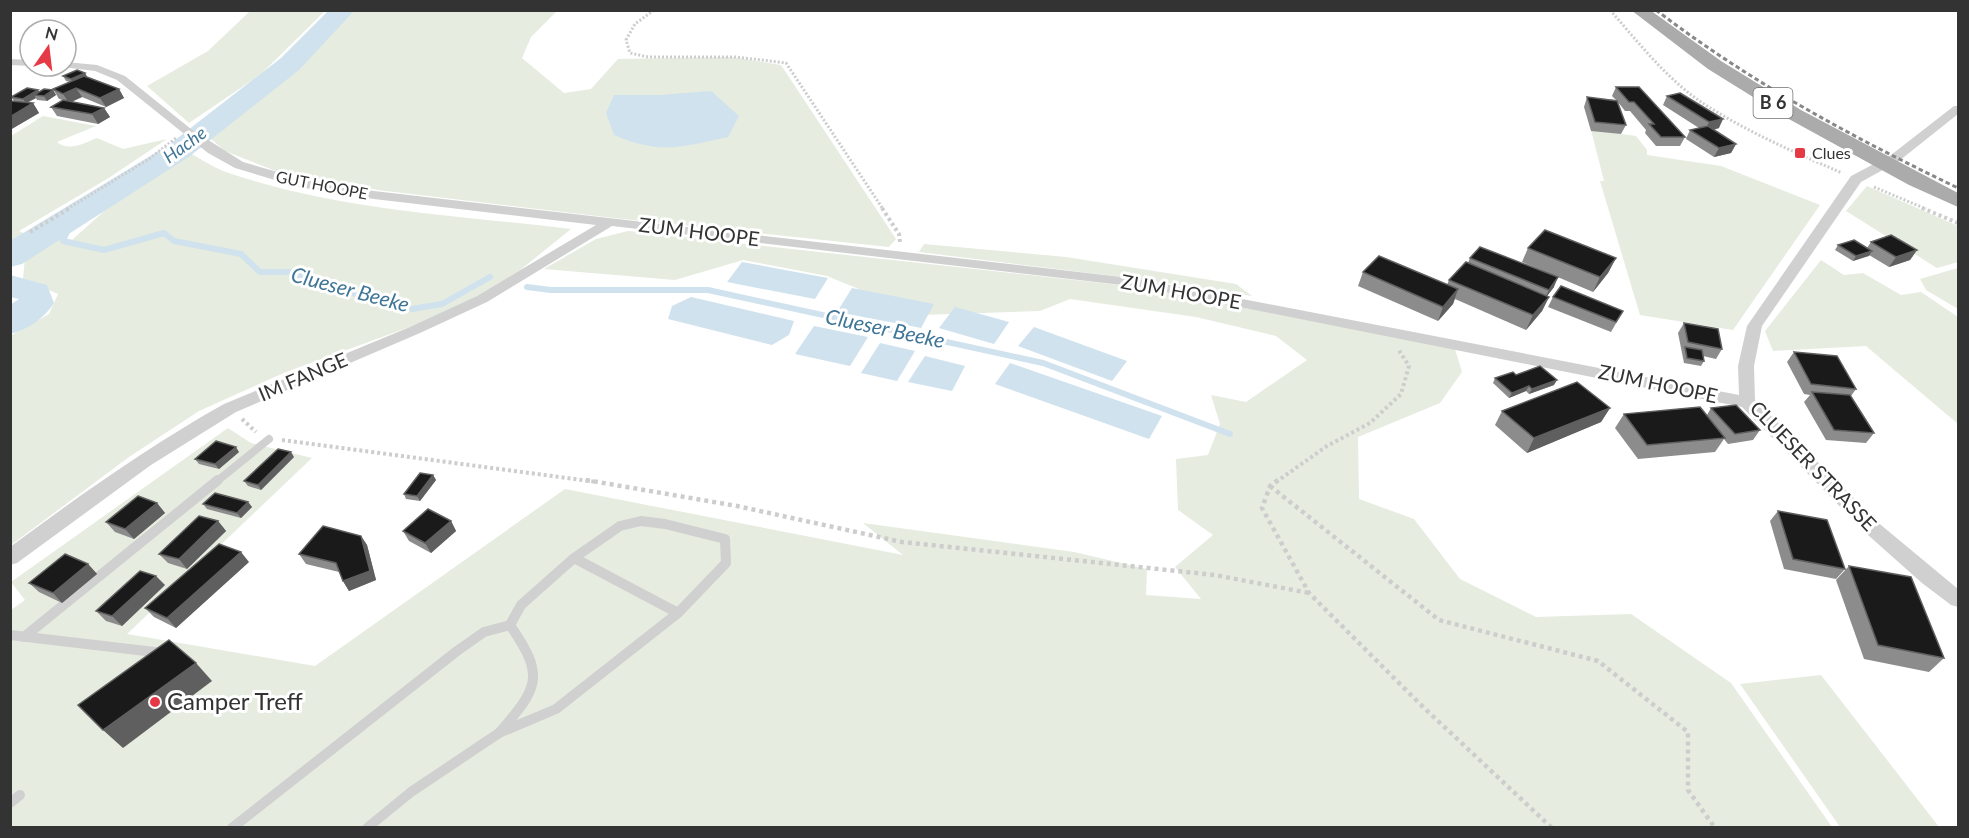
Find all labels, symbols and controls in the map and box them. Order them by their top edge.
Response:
north arrow [18,18,78,78]
text: N [43,22,60,44]
road number: B 6 [1754,88,1792,118]
water label: Hache [159,121,210,167]
place label: Clues [1812,143,1851,162]
marker: Clues [1793,146,1807,160]
street label: GUT HOOPE [275,166,370,203]
street label: ZUM HOOPE [637,212,761,250]
water label: Clueser Beeke [289,261,412,316]
street label: ZUM HOOPE [1119,269,1243,313]
water label: Clueser Beeke [823,303,947,352]
street label: IM FANGE [254,347,351,406]
street label: ZUM HOOPE [1596,359,1720,407]
street label: CLUESER STRASSE [1746,395,1882,535]
place label: Camper Treff [167,686,303,715]
marker: Camper Treff [148,695,162,709]

